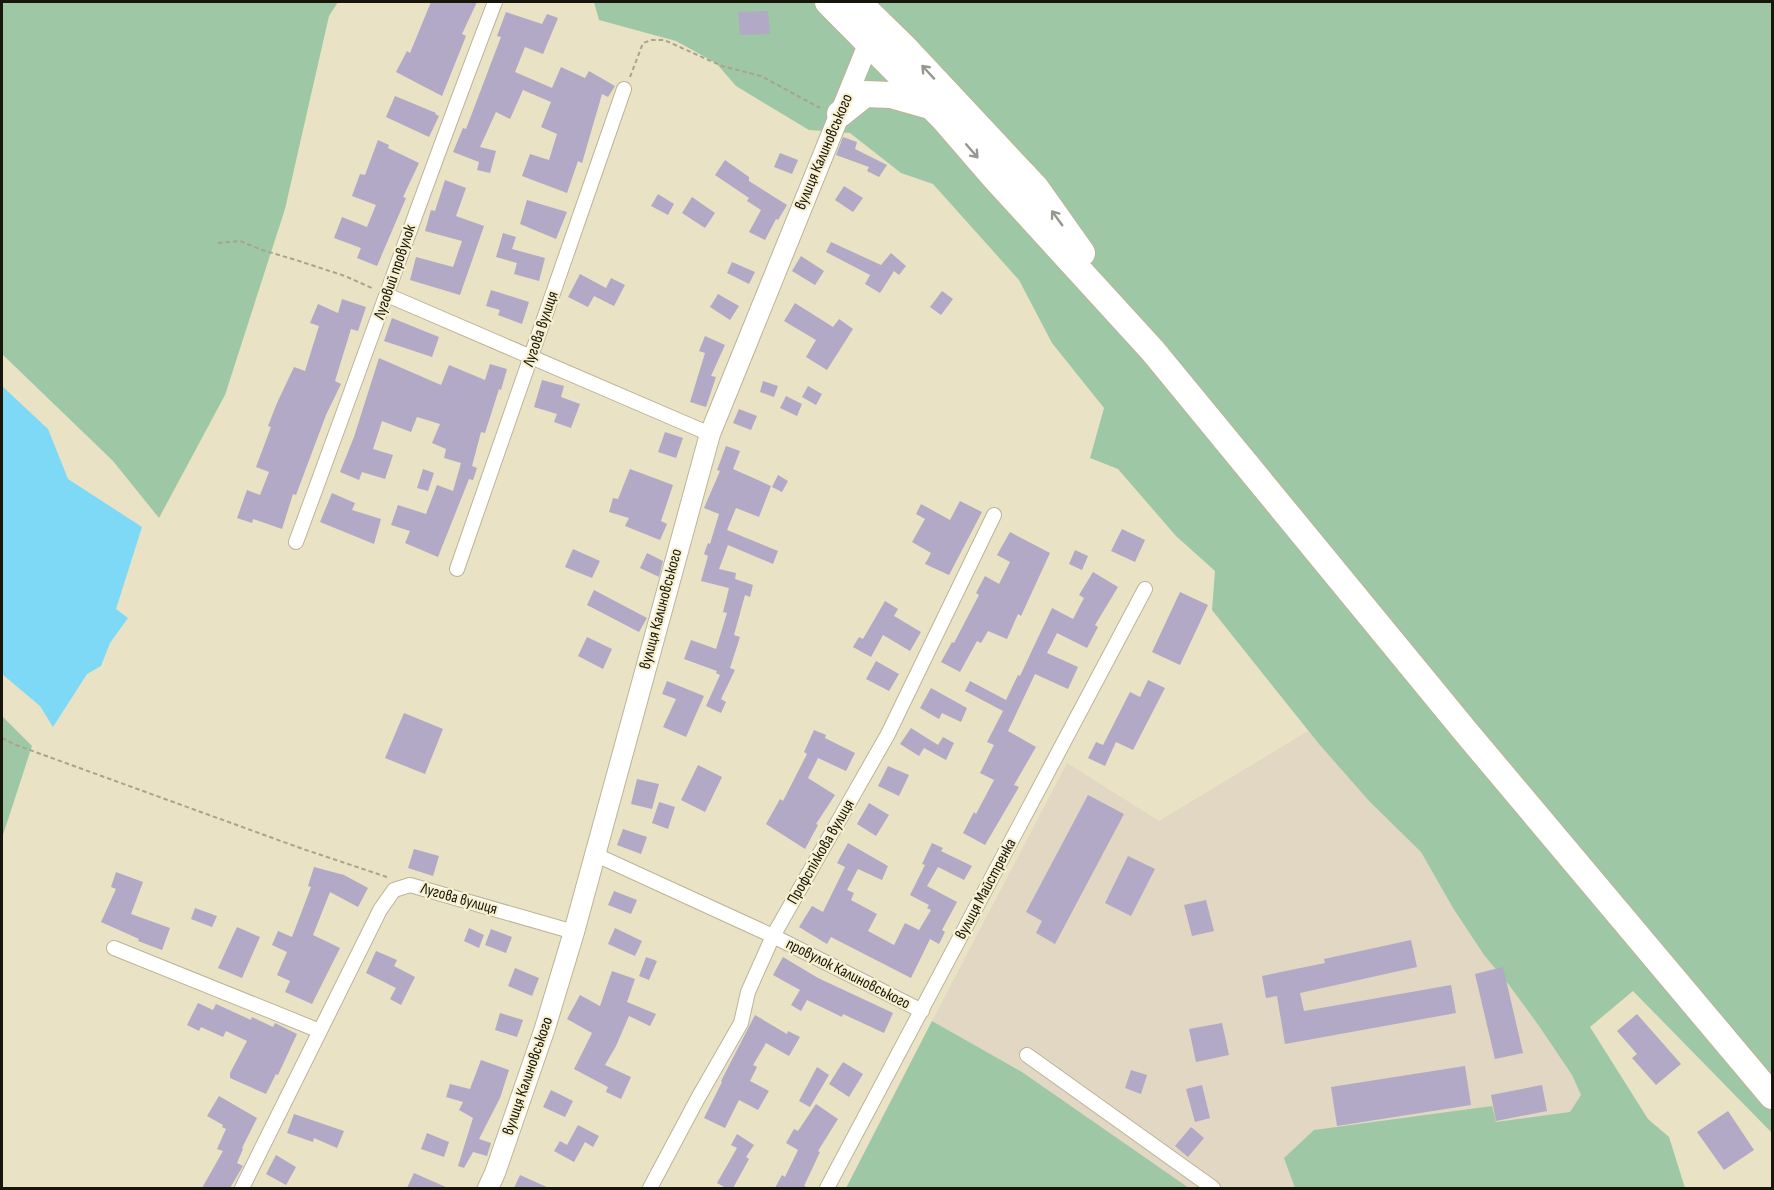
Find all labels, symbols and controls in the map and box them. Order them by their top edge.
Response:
one-way arrow [921,65,935,80]
street label: вулиця Калиновського [791,91,857,213]
one-way arrow [965,143,979,158]
one-way arrow [1051,210,1063,227]
street label: Луговий провулок [370,221,420,323]
street label: Лугова вулиця [519,289,563,370]
street label: вулиця Калиновського [636,547,686,671]
street label: Профспілкова вулиця [783,796,859,908]
street label: вулиця Майстренка [951,835,1021,943]
street label: Лугова вулиця [418,879,499,919]
street label: провулок Калиновського [783,934,913,1014]
street label: вулиця Калиновського [499,1014,557,1138]

